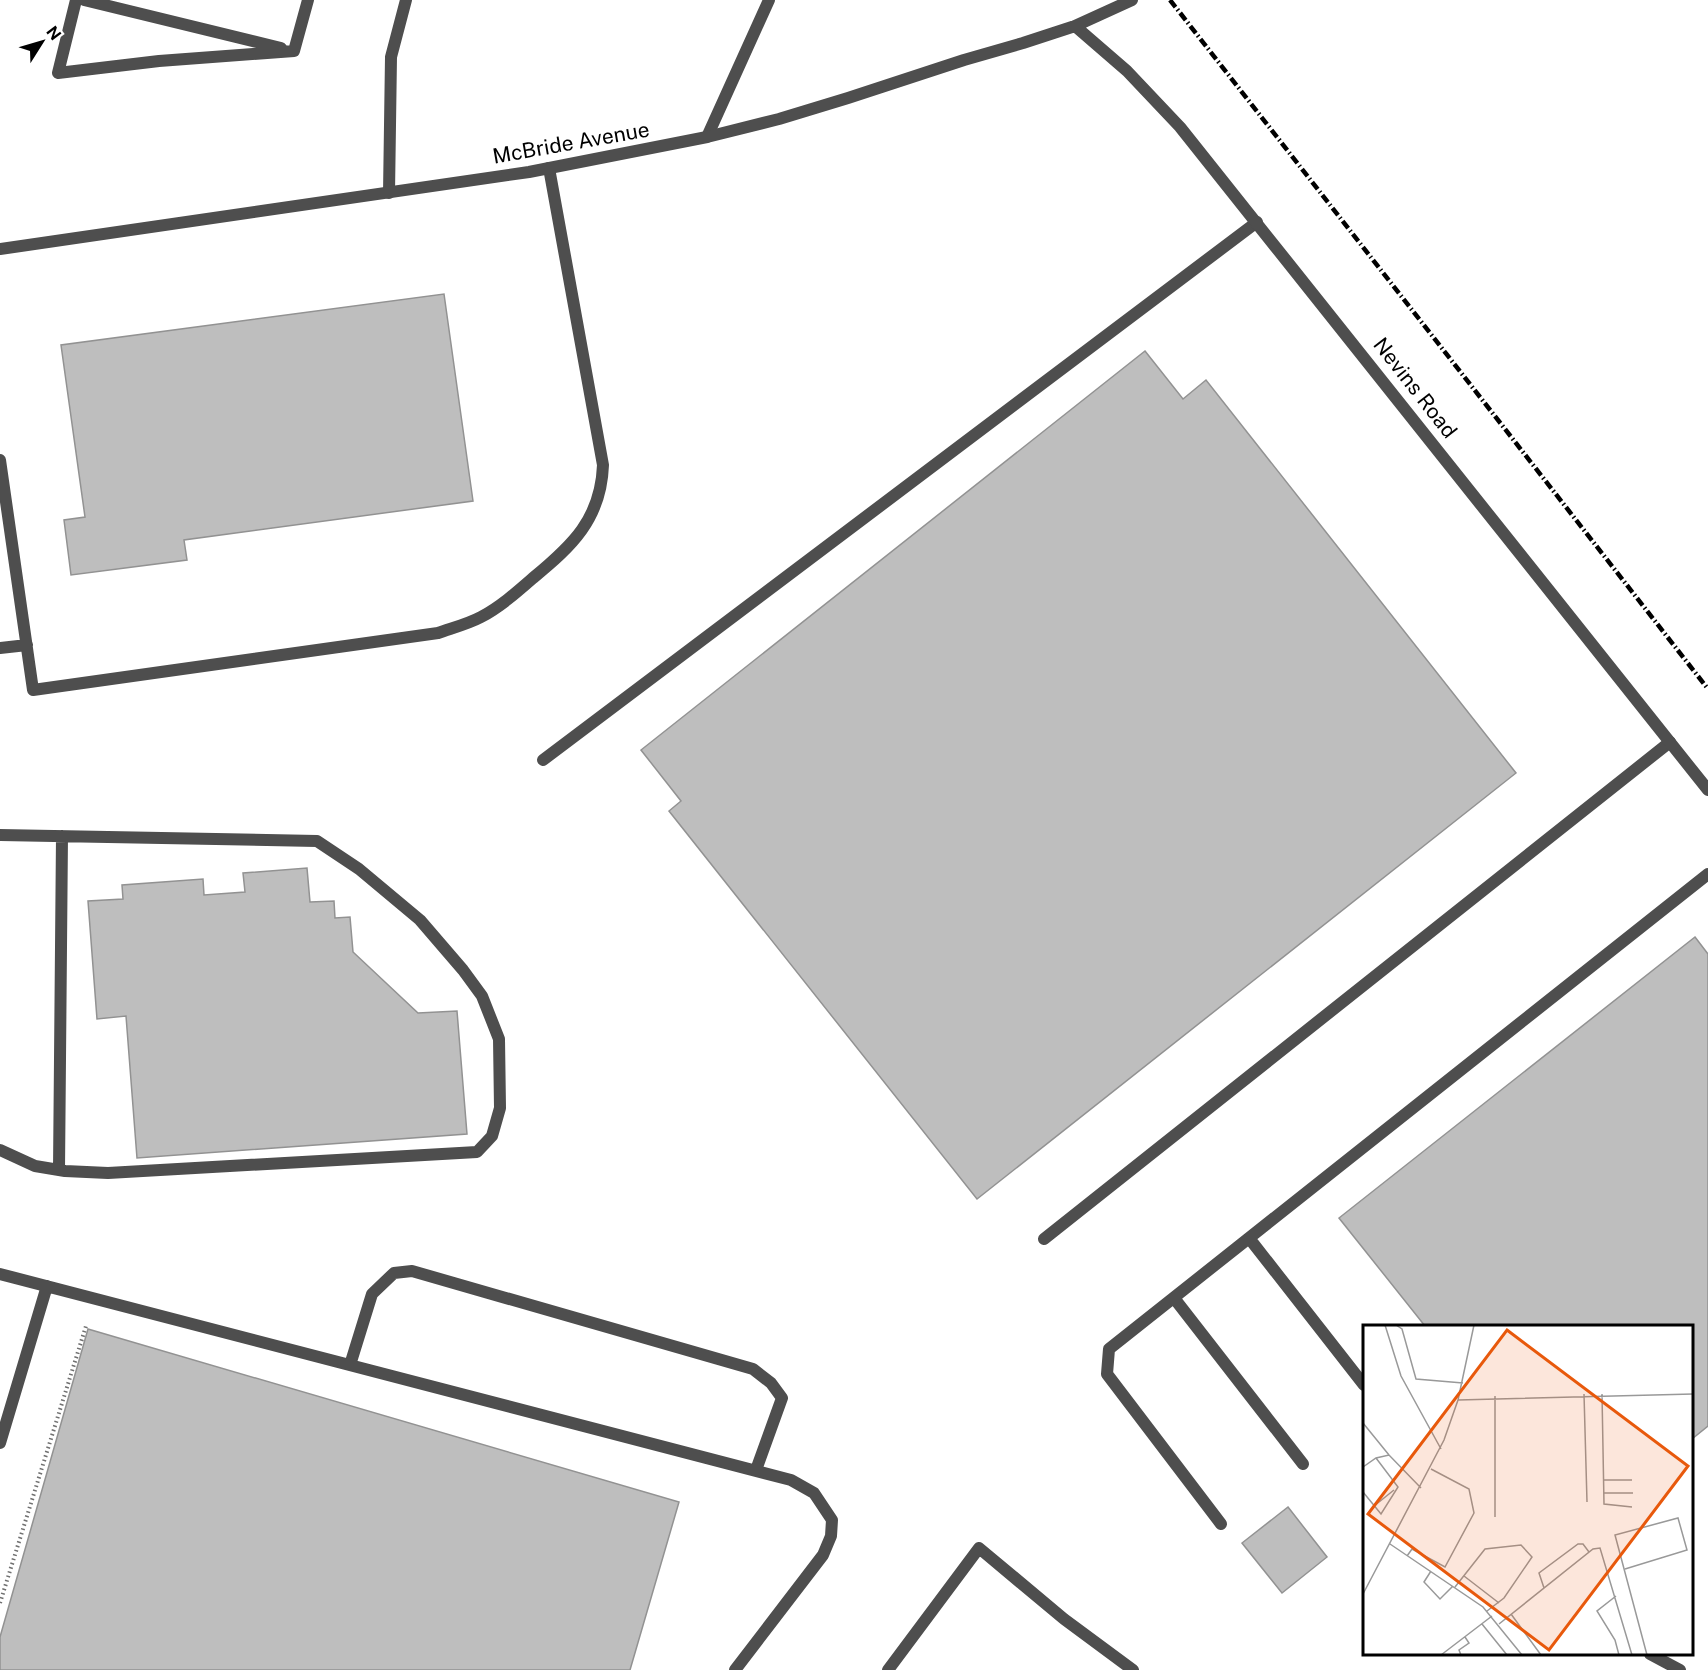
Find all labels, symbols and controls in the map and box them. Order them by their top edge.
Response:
north arrow [12,12,72,72]
text: N [42,23,65,44]
street label: McBride Avenue [491,116,651,169]
street label: Nevins Road [1368,332,1462,443]
inset map [1363,1325,1693,1655]

